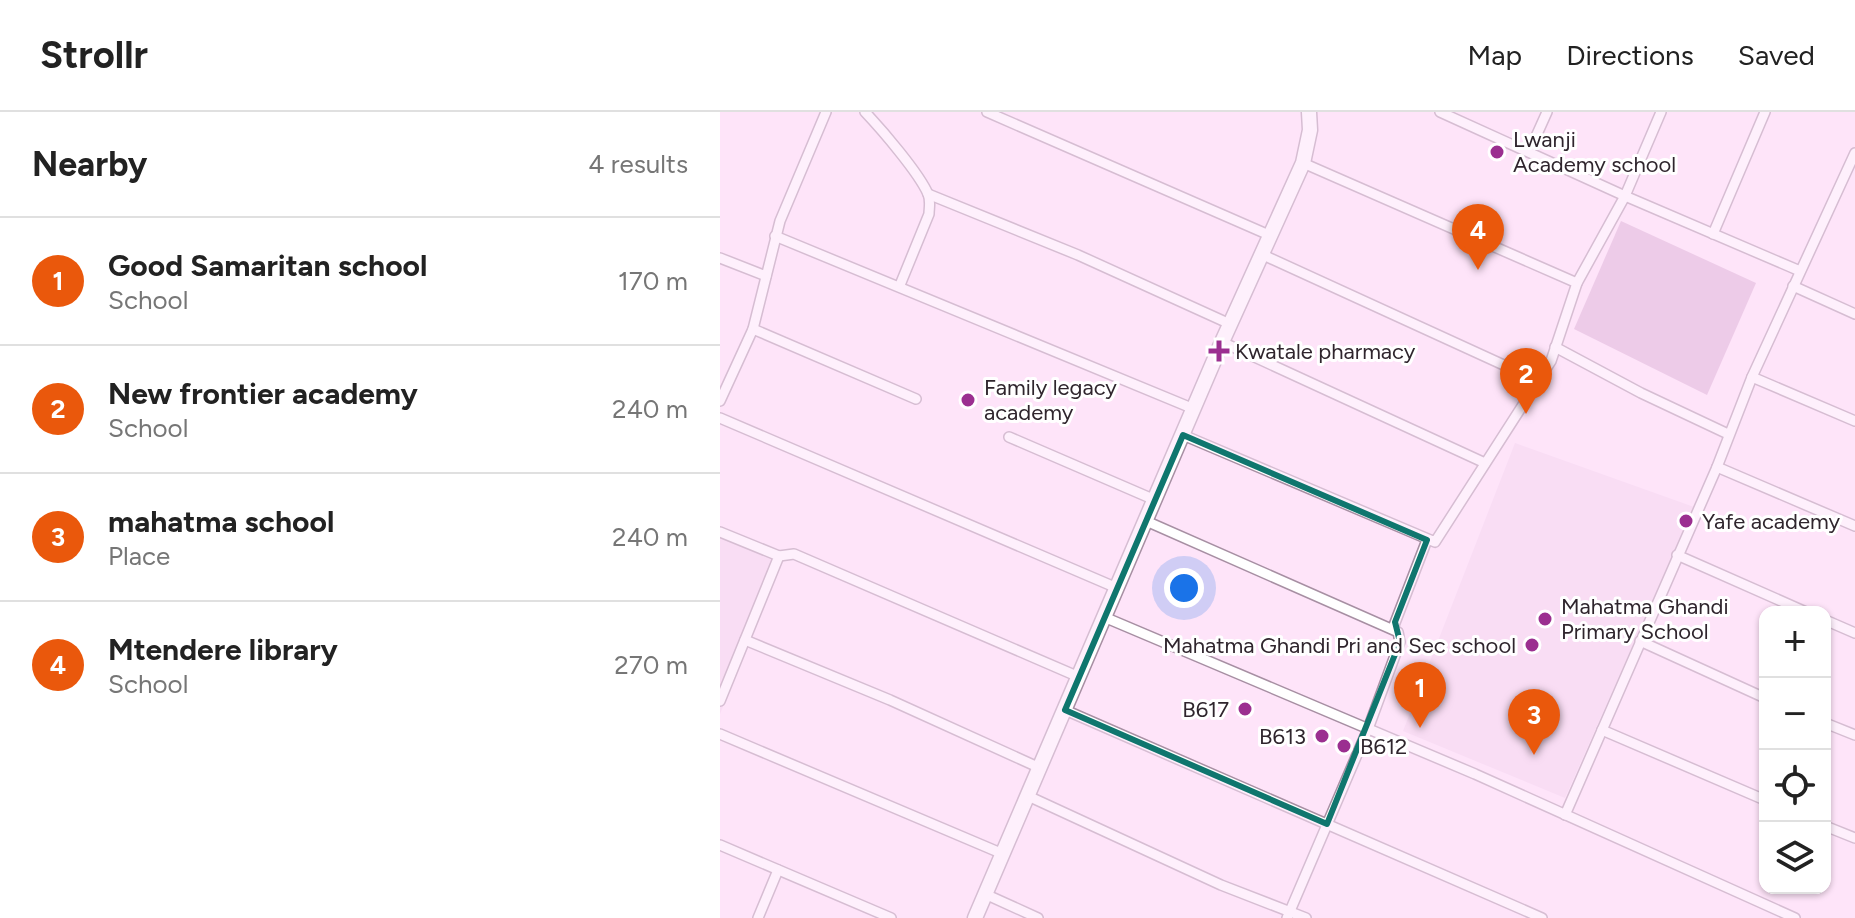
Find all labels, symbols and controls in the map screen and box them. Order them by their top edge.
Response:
text: Strollr [40,32,148,78]
text: Map [1468,38,1522,72]
text: Directions [1566,38,1694,72]
text: Saved [1738,38,1815,72]
place label: Lwanji Academy school [1513,126,1676,178]
marker: Lwanji Academy school [1488,143,1506,161]
text: Nearby [32,144,147,185]
text: 4 results [588,148,688,180]
pin: 4 [1452,204,1504,270]
text: Good Samaritan school [108,247,427,284]
text: 1 [53,265,63,297]
text: 170 m [618,265,688,297]
text: School [108,284,188,316]
place label: Kwatale pharmacy [1235,338,1416,365]
marker: Kwatale pharmacy [1210,342,1228,360]
pin: 2 [1500,348,1552,414]
place label: Family legacy academy [984,374,1117,426]
text: New frontier academy [108,375,418,412]
marker: Family legacy academy [959,391,977,409]
text: 2 [50,393,66,425]
text: 240 m [612,393,688,425]
text: School [108,412,188,444]
text: mahatma school [108,503,334,540]
place label: Yafe academy [1702,508,1840,535]
marker: Yafe academy [1677,512,1695,530]
text: 3 [51,521,65,553]
text: 240 m [612,521,688,553]
text: Place [108,540,170,572]
your location [1164,568,1204,608]
place label: Mahatma Ghandi Primary School [1561,593,1729,645]
map controls [1759,606,1831,894]
button: + [1759,606,1831,678]
marker: Mahatma Ghandi Primary School [1536,610,1554,628]
text: Mtendere library [108,631,338,668]
place label: Mahatma Ghandi Pri and Sec school [1163,632,1516,659]
marker: Mahatma Ghandi Pri and Sec school [1523,636,1541,654]
text: 4 [50,649,66,681]
text: 270 m [614,649,688,681]
pin: 1 [1394,662,1446,728]
text: School [108,668,188,700]
button: − [1759,678,1831,750]
pin: 3 [1508,689,1560,755]
place label: B617 [1182,696,1229,723]
marker: B617 [1236,700,1254,718]
place label: B613 [1259,723,1306,750]
marker: B613 [1313,727,1331,745]
place label: B612 [1360,733,1407,760]
marker: B612 [1335,737,1353,755]
button: locate [1759,750,1831,822]
button: layers [1759,822,1831,894]

